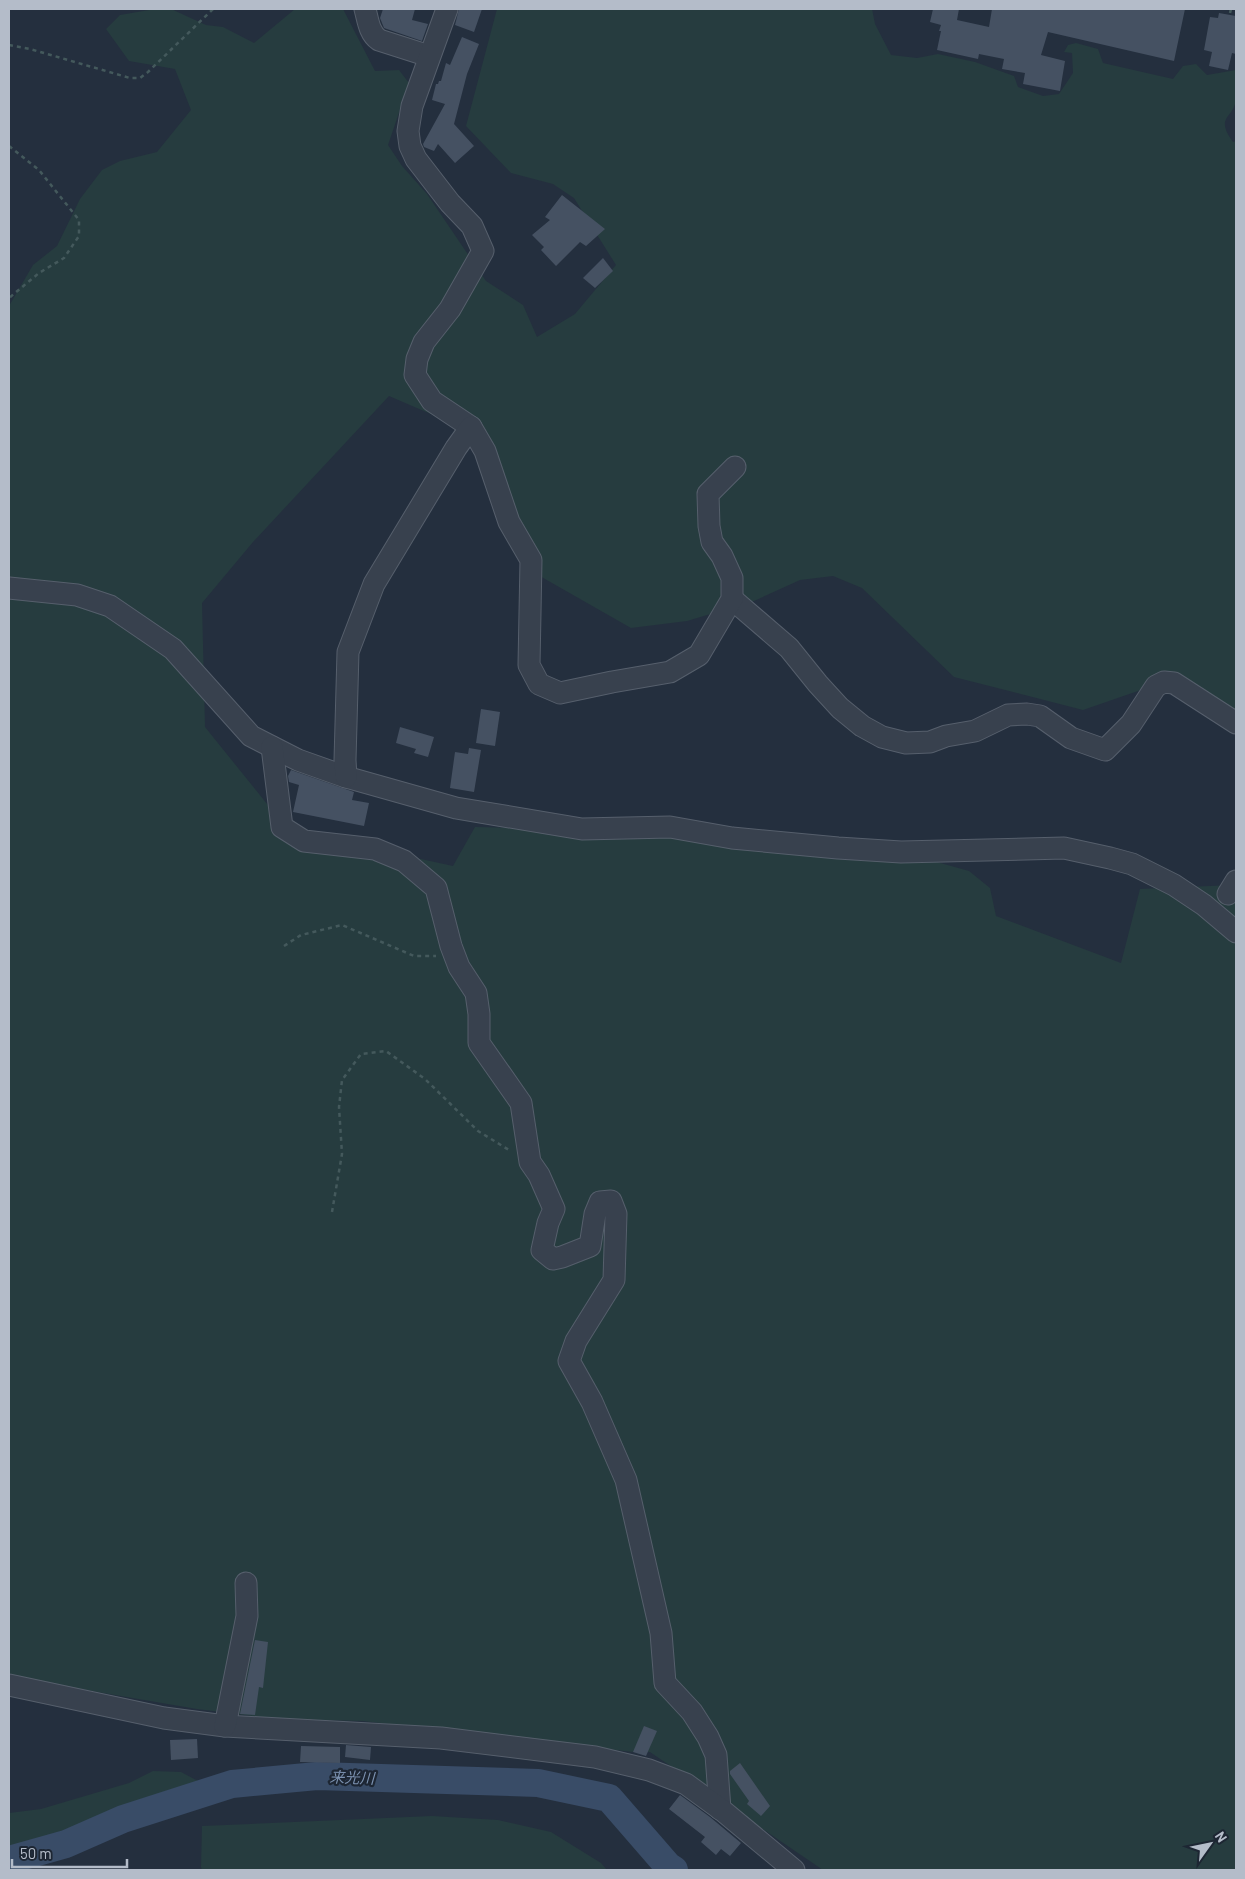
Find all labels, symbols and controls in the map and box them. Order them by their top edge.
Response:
water label: 来光川 [329,1767,377,1787]
north arrow [1185,1819,1235,1869]
text: N [1212,1828,1231,1845]
scale bar [12,1836,128,1868]
text: 50 m [20,1844,52,1862]

